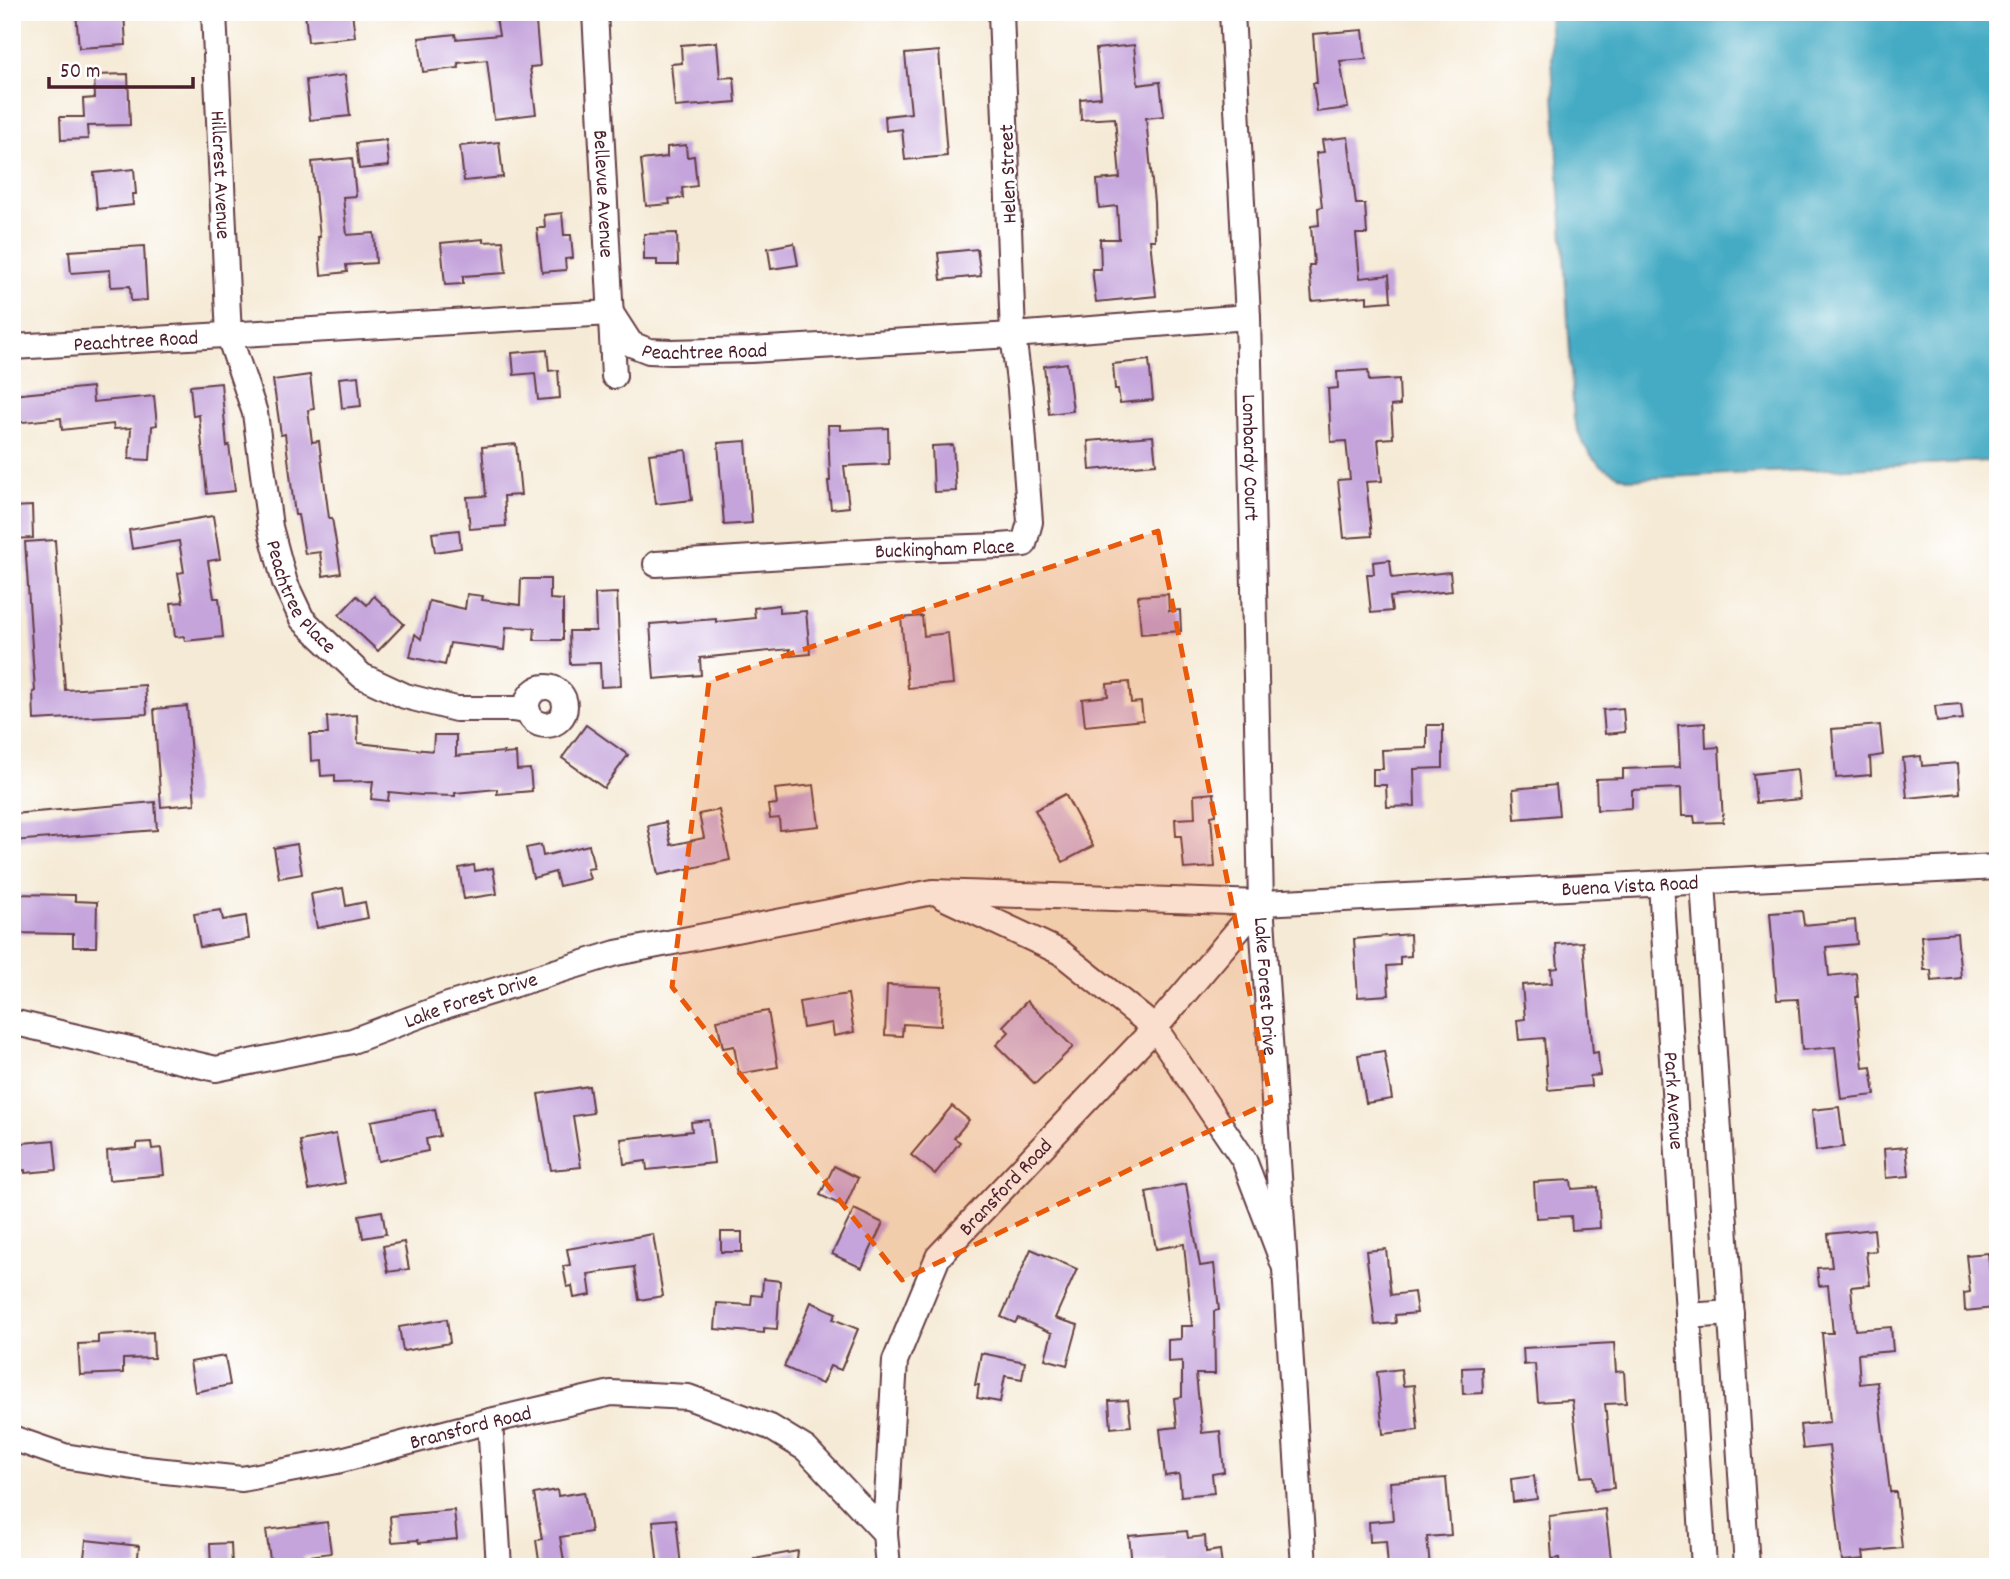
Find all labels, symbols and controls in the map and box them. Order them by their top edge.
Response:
scale bar [49,46,192,90]
text: 50 m [60,58,100,88]
street label: Hillcrest Avenue [201,110,237,240]
street label: Helen Street [993,123,1027,224]
street label: Bellevue Avenue [583,129,620,259]
street label: Peachtree Road [73,324,199,361]
street label: Peachtree Road [636,337,768,370]
street label: Lombardy Court [1232,394,1265,522]
street label: Buckingham Place [874,533,1016,569]
street label: Peachtree Place [256,537,342,662]
street label: Buena Vista Road [1561,870,1699,906]
street label: Lake Forest Drive [1244,916,1283,1057]
street label: Lake Forest Drive [401,966,542,1038]
street label: Park Avenue [1654,1051,1690,1151]
street label: Bransford Road [953,1133,1061,1244]
street label: Bransford Road [407,1400,535,1459]

